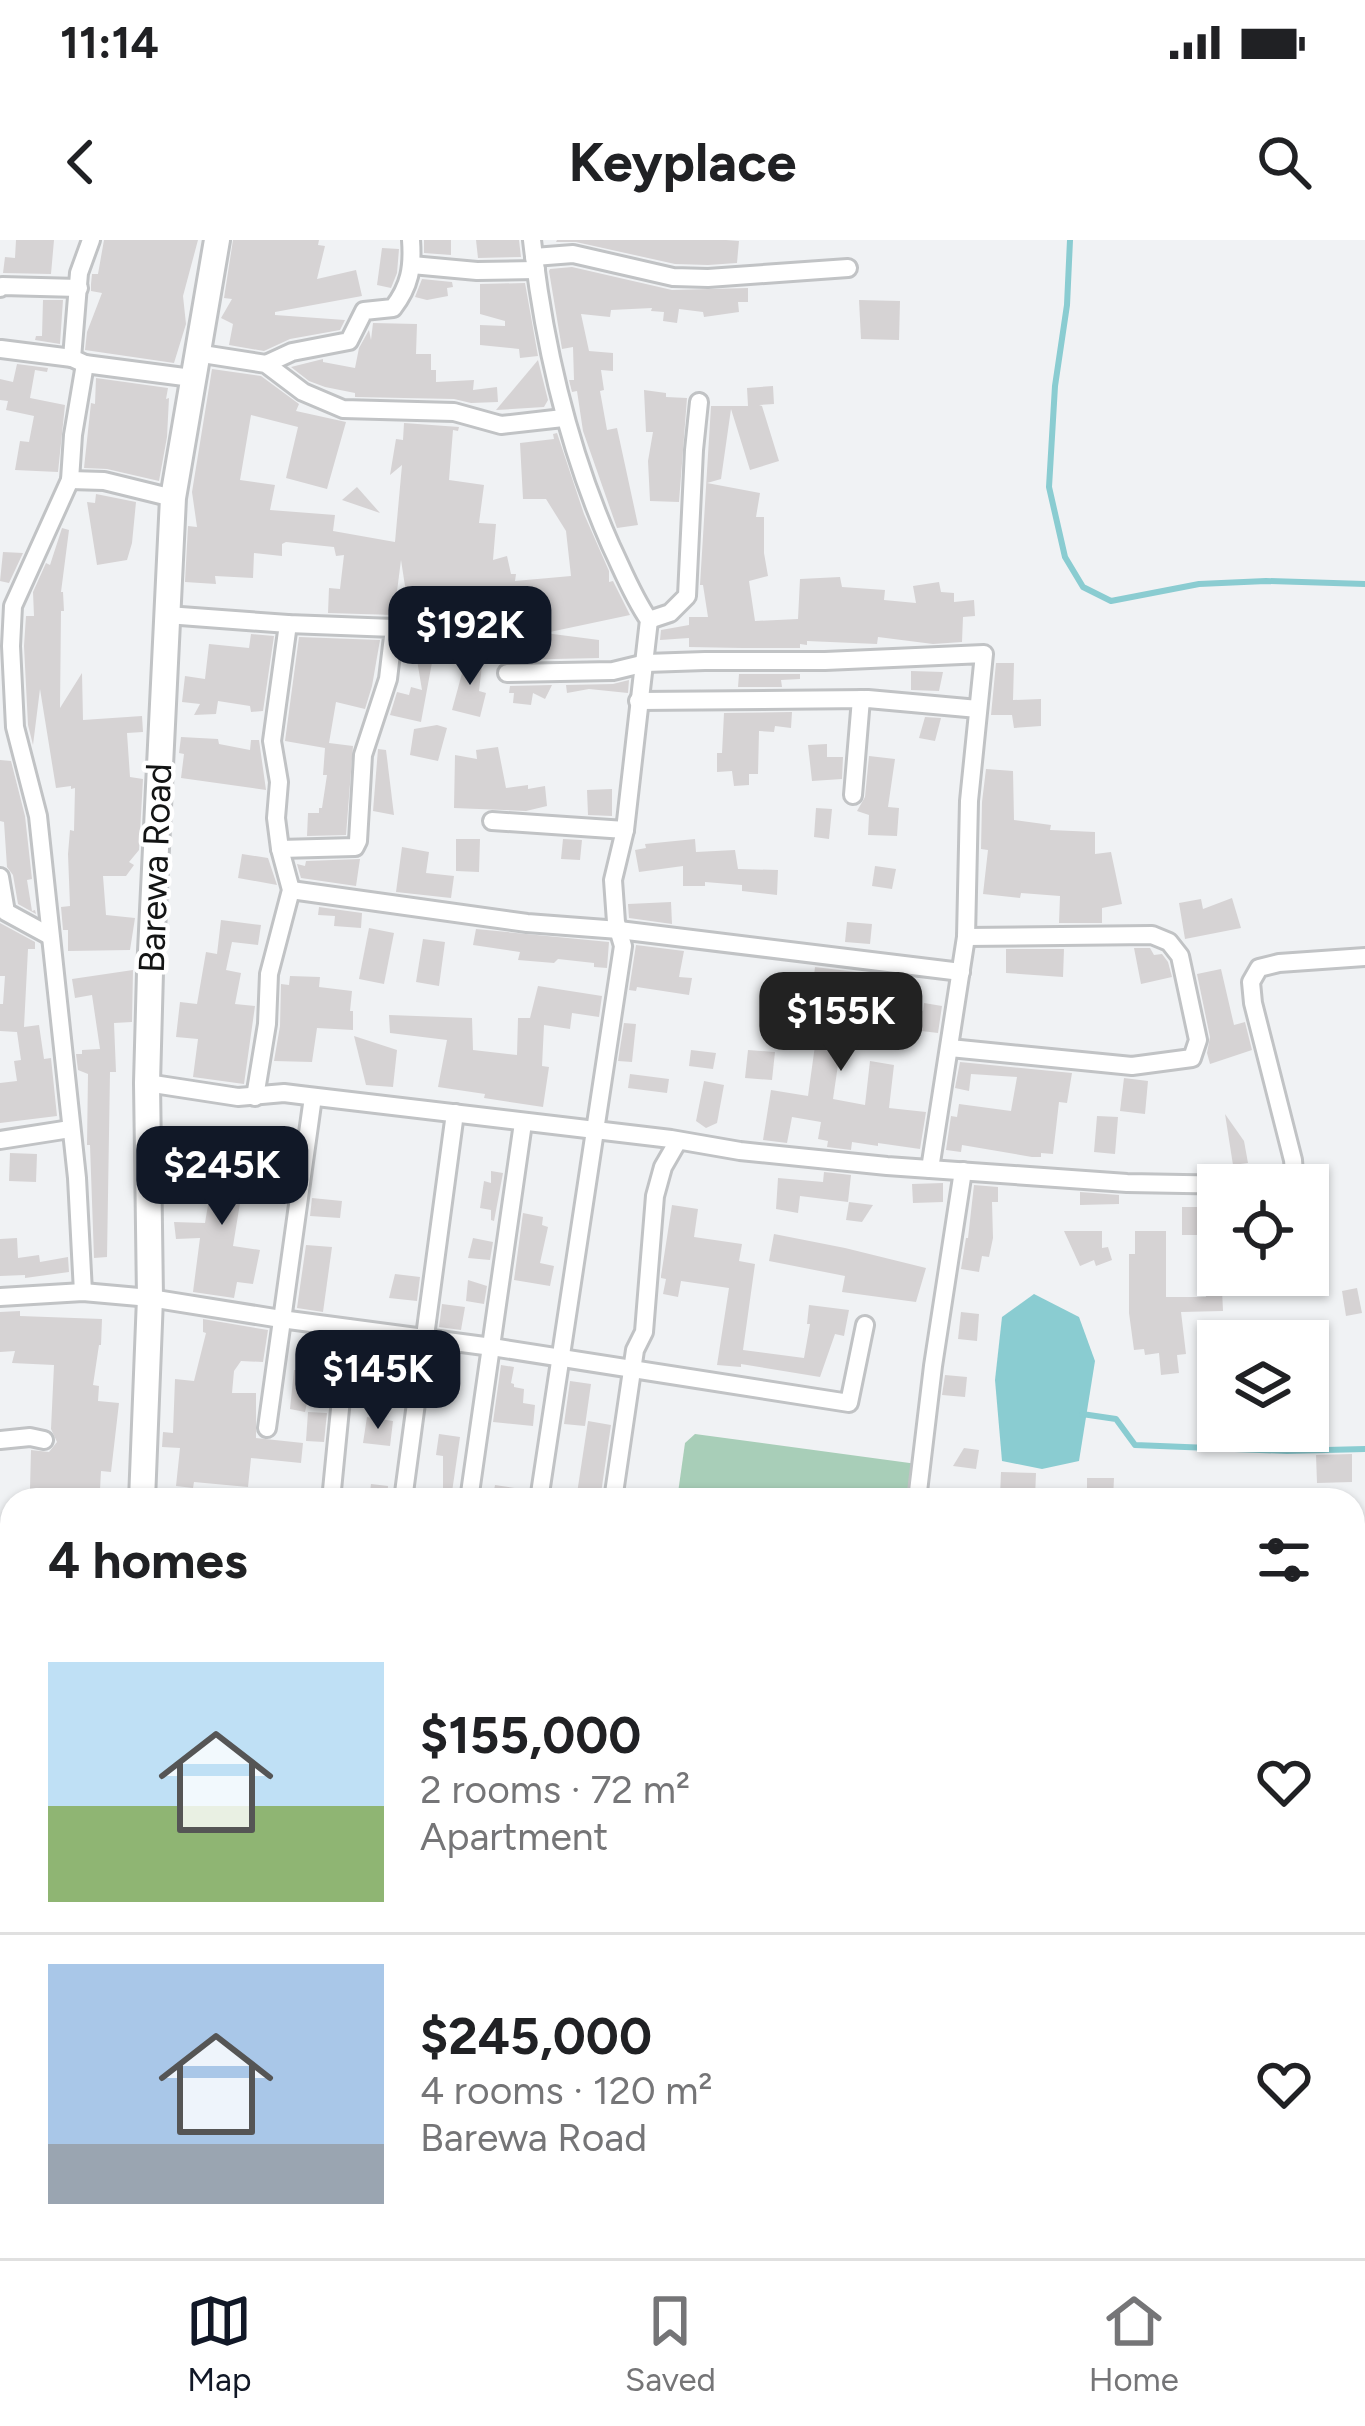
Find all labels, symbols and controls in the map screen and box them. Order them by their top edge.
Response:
text: 11:14 [60,15,159,69]
icon: back [48,129,114,195]
icon: search [1251,129,1317,195]
text: Keyplace [568,130,797,195]
pin: $192K [386,586,554,688]
text: $192K [415,601,525,648]
street label: Barewa Road [130,762,180,974]
pin: $155K [757,972,925,1074]
text: $155K [786,987,896,1034]
pin: $245K [138,1126,306,1228]
text: $245K [163,1141,281,1188]
map controls [1197,1164,1329,1452]
button: locate [1197,1164,1329,1296]
button: layers [1197,1320,1329,1452]
pin: $145K [294,1330,462,1432]
text: $145K [322,1345,434,1392]
icon: filters [1251,1527,1317,1593]
text: 4 homes [48,1530,248,1591]
text: $155,000 [420,1705,641,1766]
icon: home [144,1710,288,1854]
icon: heart [1251,1749,1317,1815]
text: 2 rooms · 72 m² [420,1766,690,1813]
text: Apartment [420,1813,608,1860]
text: $245,000 [420,2006,652,2067]
icon: home [144,2012,288,2156]
icon: heart [1251,2051,1317,2117]
text: 4 rooms · 120 m² [420,2067,713,2114]
text: Barewa Road [420,2114,647,2161]
tab: Map [186,2288,252,2399]
tab: Saved [625,2288,716,2399]
tab: Home [1089,2288,1179,2399]

